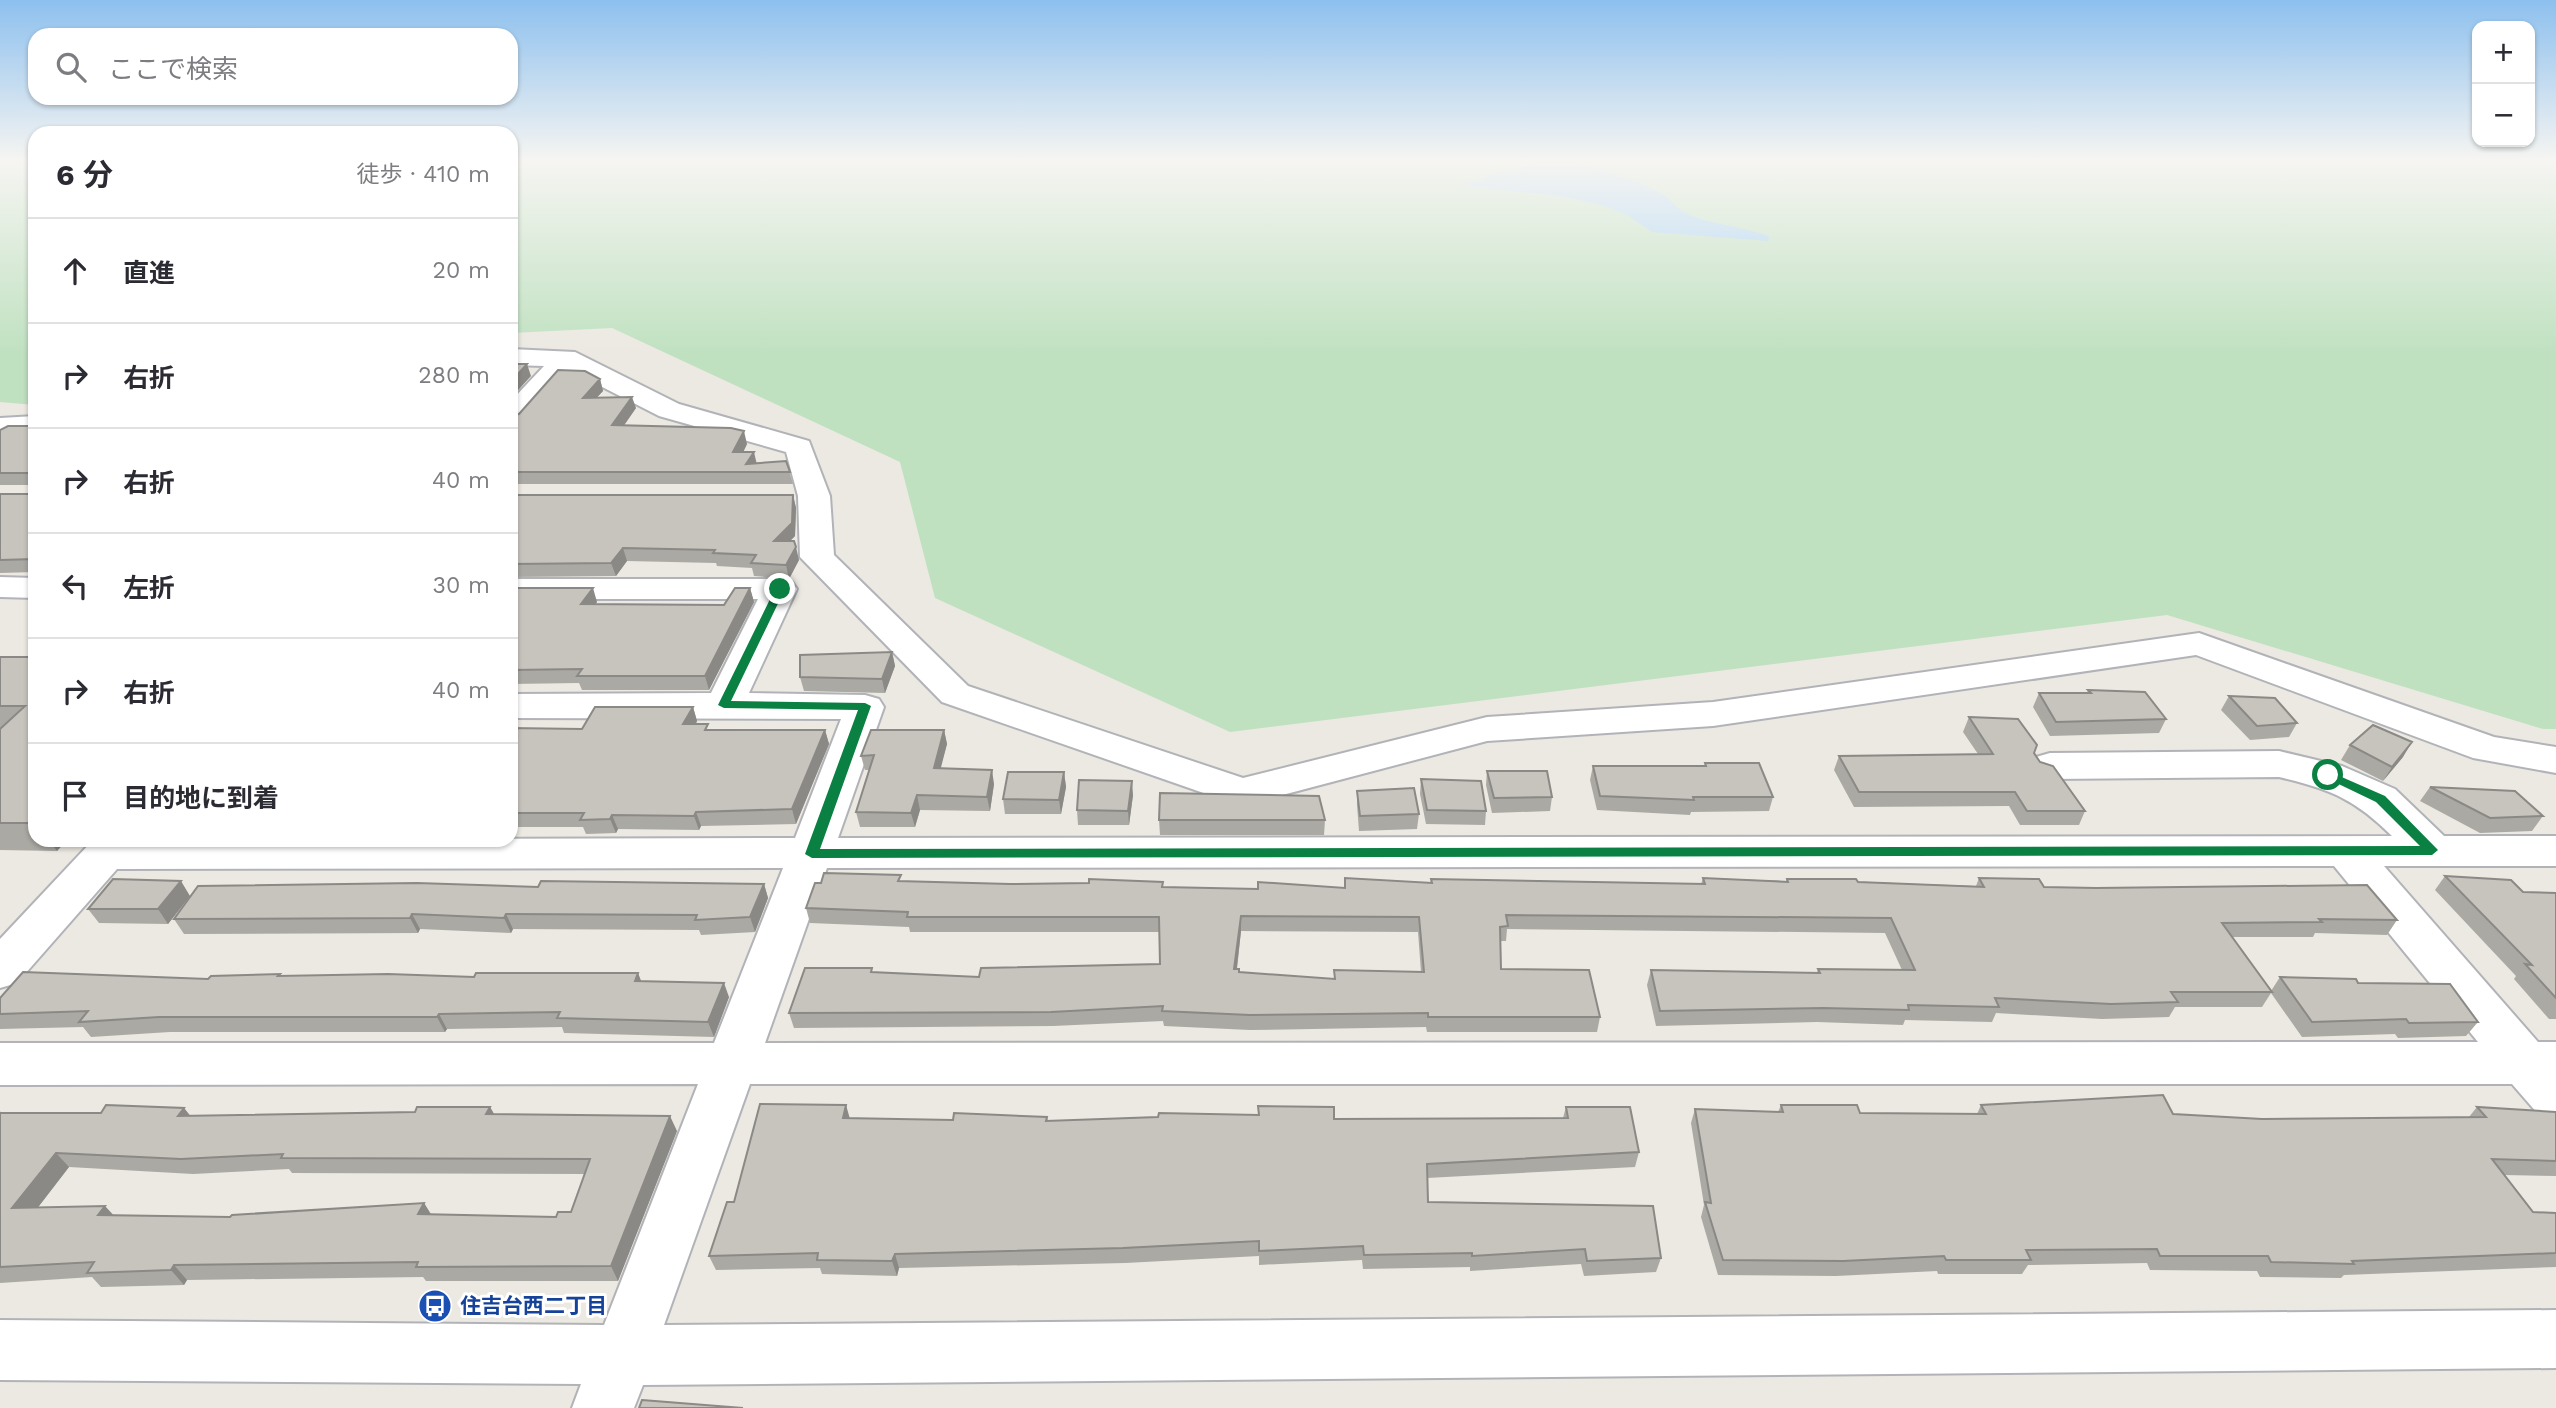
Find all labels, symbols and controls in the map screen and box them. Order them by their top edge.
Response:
map controls [2472,21,2535,147]
button: + [2472,21,2535,84]
search box [28,28,518,105]
icon: search [52,48,90,86]
text: ここで検索 [108,54,238,84]
button: − [2472,84,2535,147]
text: 6 分 [56,157,113,192]
text: 徒歩 · 410 m [356,161,490,188]
icon: ahead [56,252,94,290]
text: 20 m [433,257,490,284]
text: 直進 [123,258,175,288]
icon: right [56,357,94,395]
text: 280 m [418,362,490,389]
text: 右折 [123,363,175,393]
icon: right [56,462,94,500]
text: 40 m [432,467,490,494]
text: 右折 [123,468,175,498]
icon: left [56,567,94,605]
text: 30 m [433,572,490,599]
text: 左折 [123,573,175,603]
route end [764,573,795,604]
icon: right [56,672,94,710]
text: 40 m [432,677,490,704]
text: 右折 [123,678,175,708]
route start [2312,759,2343,790]
icon: arrive [56,777,94,815]
text: 目的地に到着 [123,783,279,813]
bus stop icon: 住吉台西二丁目 [416,1287,454,1325]
place label: 住吉台西二丁目 [460,1293,607,1318]

